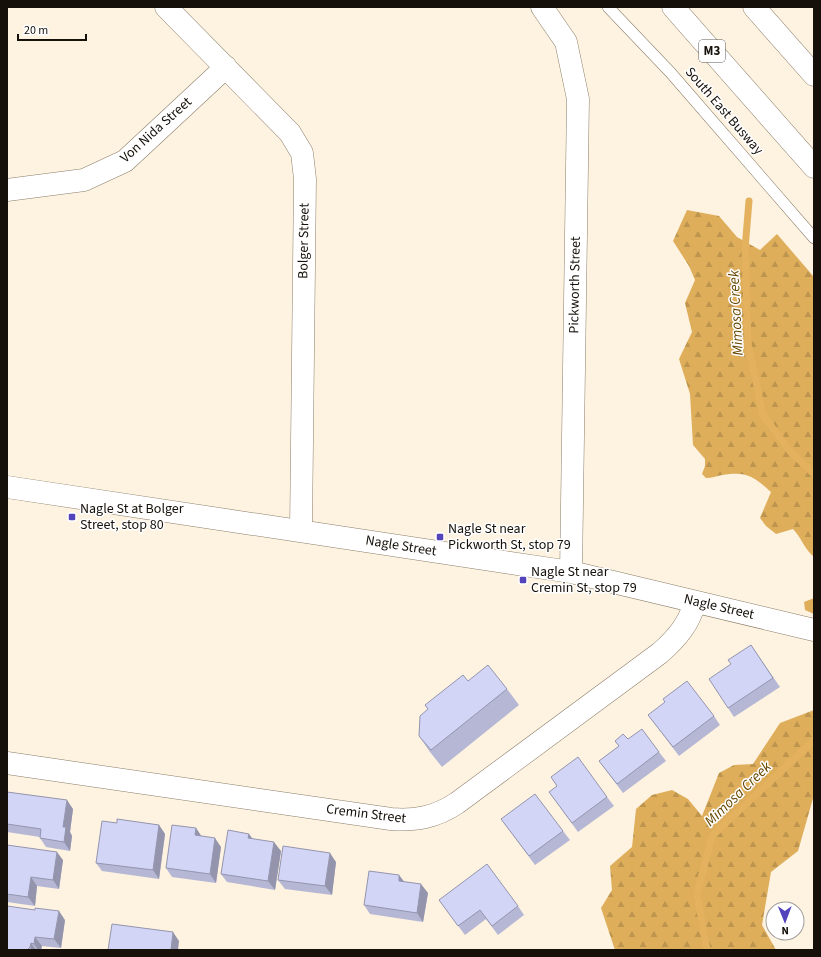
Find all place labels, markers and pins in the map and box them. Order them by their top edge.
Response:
place label: Nagle St at Bolger Street, stop 80 [80,499,184,535]
marker: Nagle St at Bolger Street, stop 80 [67,512,77,522]
place label: Nagle St near Pickworth St, stop 79 [448,519,571,555]
marker: Nagle St near Pickworth St, stop 79 [435,532,445,542]
place label: Nagle St near Cremin St, stop 79 [531,562,637,598]
marker: Nagle St near Cremin St, stop 79 [518,575,528,585]

